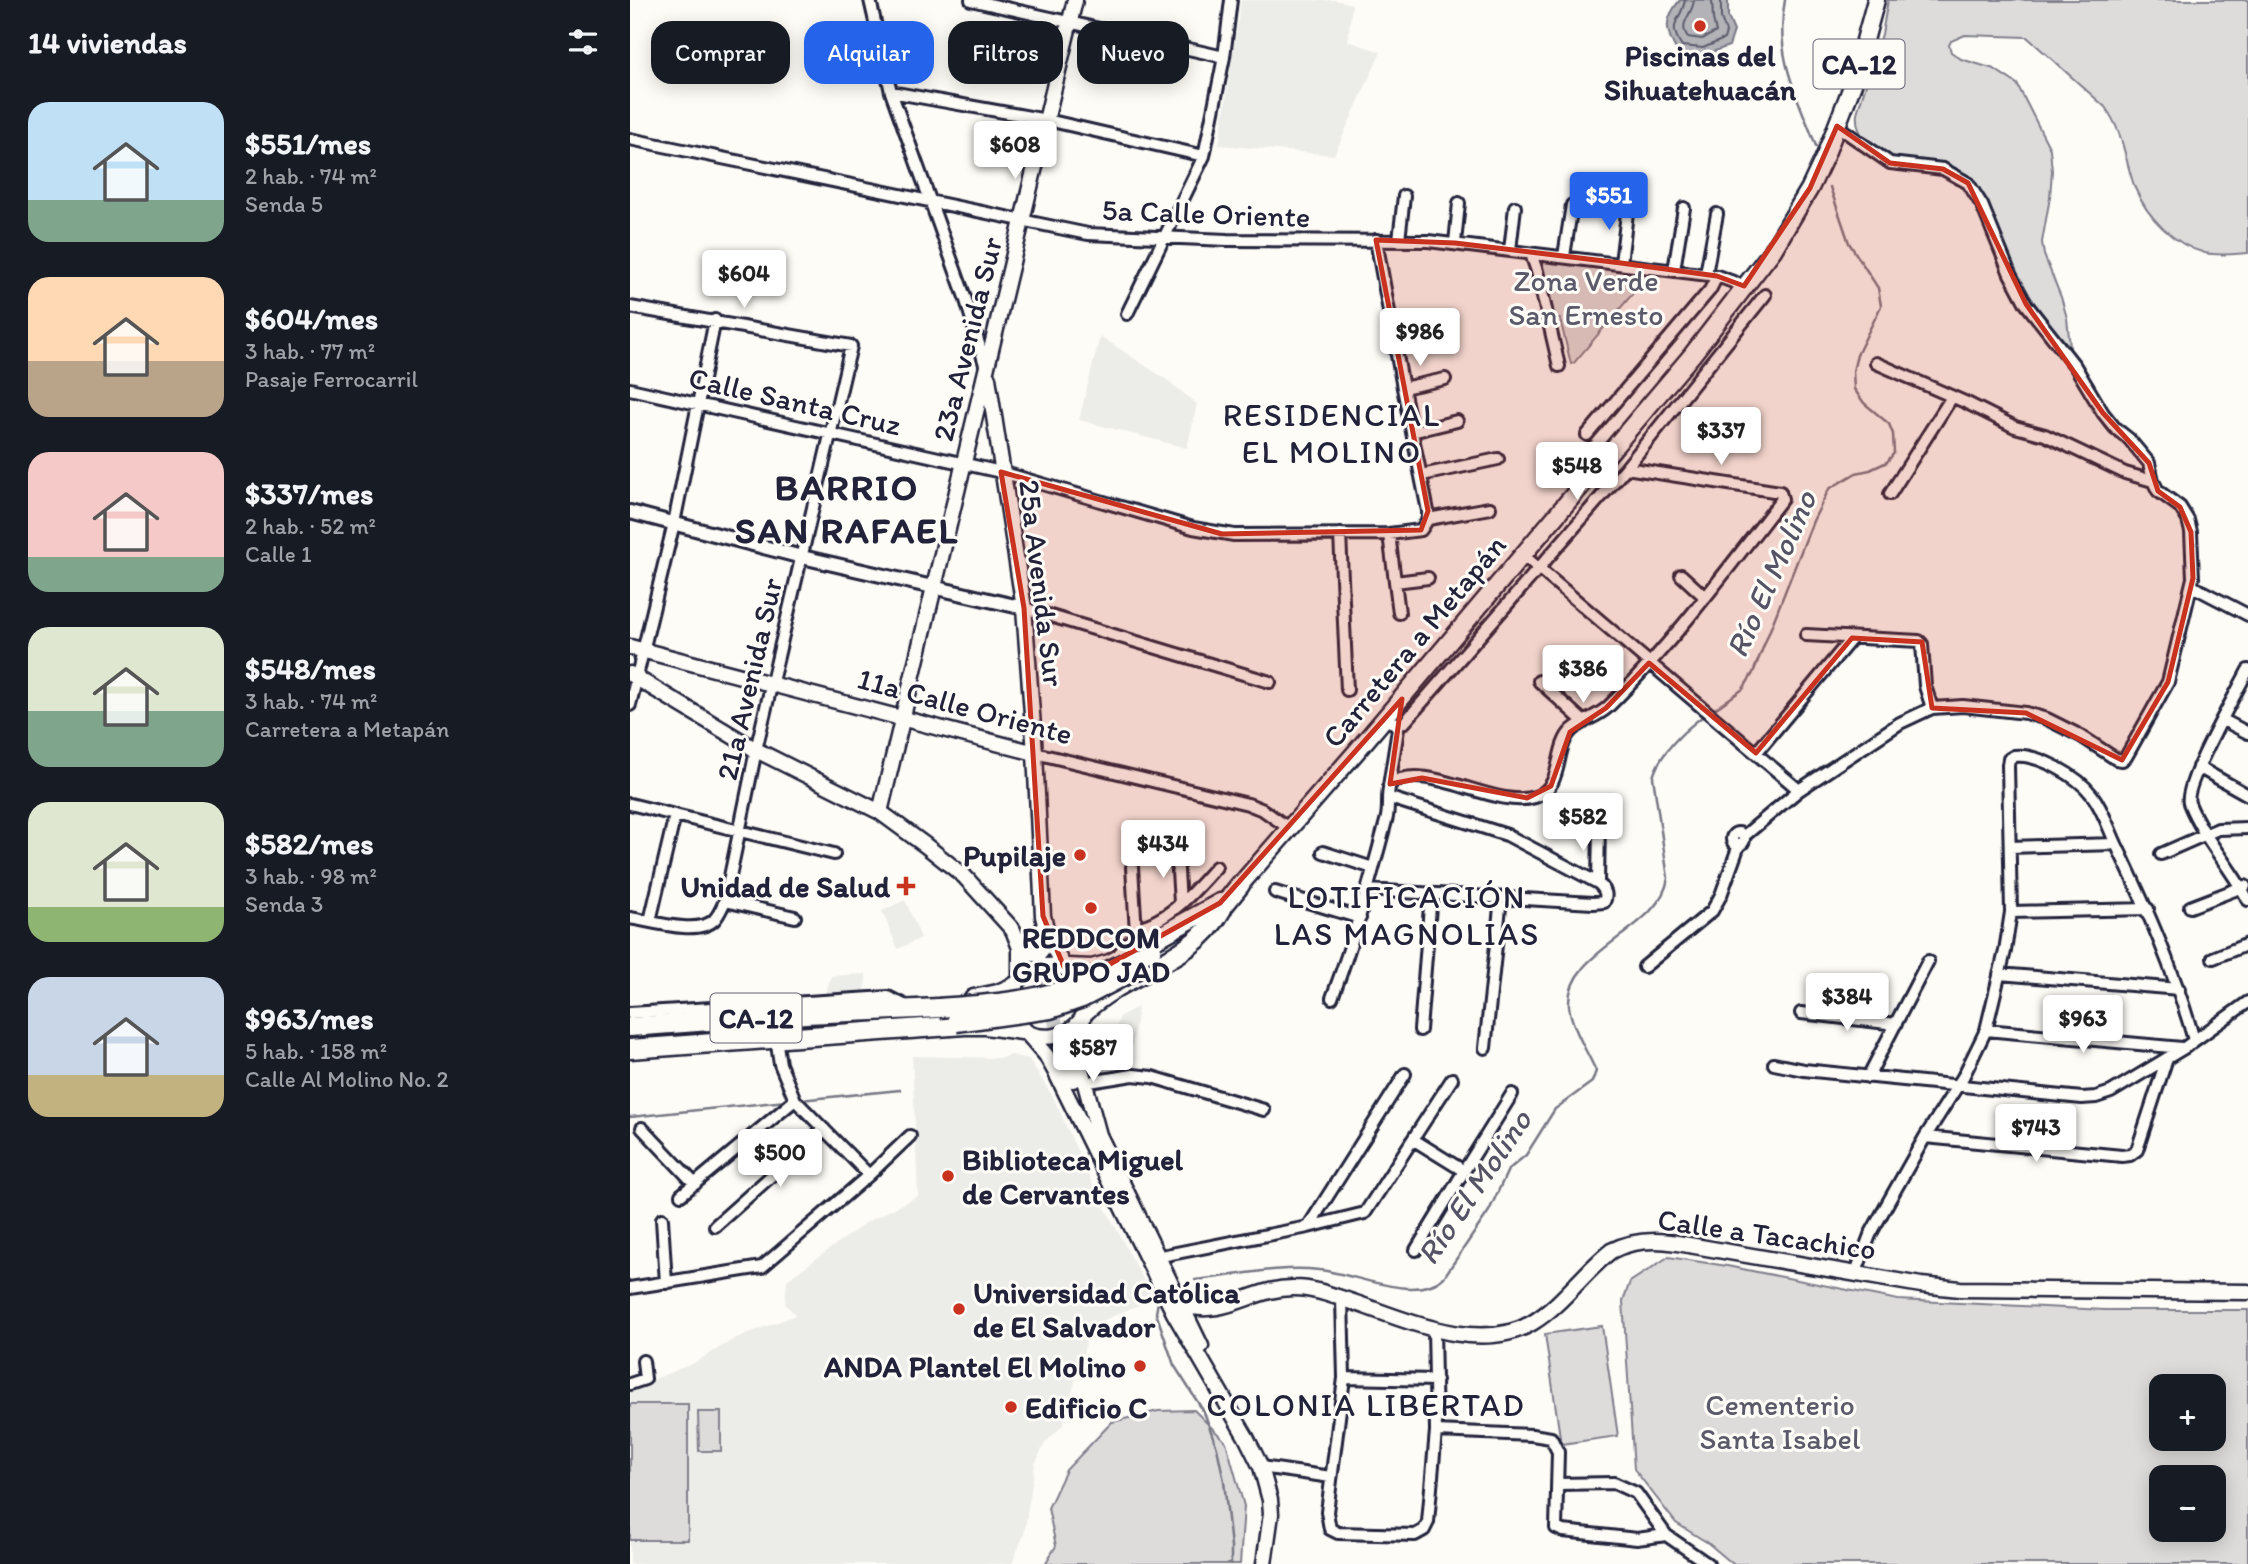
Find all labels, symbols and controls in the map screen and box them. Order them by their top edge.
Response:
marker: Piscinas del Sihuatehuacán [1692,18,1708,34]
chip: Comprar [651,21,790,84]
chip: Alquilar [804,21,934,84]
chip: Filtros [948,21,1063,84]
chip: Nuevo [1077,21,1189,84]
icon: filters [564,23,602,61]
text: 14 viviendas [28,24,187,61]
place label: Piscinas del Sihuatehuacán [1604,37,1797,108]
road number: CA-12 [1814,40,1904,88]
pin: $608 [974,122,1056,181]
text: $551/mes [245,125,371,162]
icon: home [84,130,168,214]
text: $608 [990,130,1040,158]
text: 2 hab. · 74 m² [245,162,377,190]
pin: $551 [1568,173,1650,232]
text: $551 [1586,181,1632,209]
text: Senda 5 [245,190,323,218]
street label: 5a Calle Oriente [1101,191,1311,235]
street label: 23a Avenida Sur [924,233,1010,445]
pin: $604 [703,250,785,310]
text: $604 [718,259,770,287]
park label: Zona Verde San Ernesto [1508,262,1664,333]
text: $604/mes [245,300,378,337]
icon: home [84,305,168,389]
pin: $986 [1379,308,1461,368]
text: $986 [1396,317,1444,345]
text: 3 hab. · 77 m² [245,337,375,365]
street label: Calle Santa Cruz [685,359,905,443]
text: Pasaje Ferrocarril [245,365,418,393]
district label: RESIDENCIAL EL MOLINO [1223,396,1441,471]
pin: $337 [1680,407,1762,467]
text: $337 [1697,416,1745,444]
pin: $548 [1536,442,1618,502]
text: $548 [1552,451,1602,479]
district label: BARRIO SAN RAFAEL [735,465,959,552]
text: $337/mes [245,475,373,512]
street label: 25a Avenida Sur [1011,477,1073,689]
icon: home [84,480,168,564]
water label: Río El Molino [1717,483,1825,663]
text: 2 hab. · 52 m² [245,512,376,540]
street label: Carretera a Metapán [1314,527,1514,755]
text: Calle 1 [245,540,312,568]
street label: 21a Avenida Sur [708,574,790,784]
pin: $386 [1542,646,1624,705]
text: $548/mes [245,650,376,687]
text: $386 [1559,654,1607,682]
icon: home [84,655,168,739]
street label: 11a Calle Oriente [854,660,1076,752]
text: 3 hab. · 74 m² [245,687,377,715]
text: Carretera a Metapán [245,715,449,743]
pin: $582 [1542,794,1624,853]
text: $582 [1559,802,1607,830]
pin: $434 [1122,820,1204,880]
text: $582/mes [245,825,374,862]
text: $434 [1137,829,1189,857]
icon: home [84,830,168,914]
place label: Pupilaje [963,837,1066,874]
marker: Pupilaje [1072,847,1088,863]
text: 3 hab. · 98 m² [245,862,377,890]
place label: Unidad de Salud [680,868,891,905]
marker: Unidad de Salud [896,876,916,896]
district label: LOTIFICACIÓN LAS MAGNOLIAS [1274,878,1540,953]
text: Senda 3 [245,890,323,918]
marker: REDDCOM GRUPO JAD [1083,900,1099,916]
place label: REDDCOM GRUPO JAD [1012,919,1170,990]
pin: $384 [1806,974,1888,1033]
text: $384 [1822,982,1872,1010]
road number: CA-12 [710,993,802,1042]
pin: $963 [2042,996,2124,1055]
text: $963/mes [245,1000,374,1037]
text: $963 [2059,1004,2107,1032]
icon: home [84,1005,168,1089]
pin: $587 [1052,1024,1134,1084]
text: $587 [1069,1033,1117,1061]
text: 5 hab. · 158 m² [245,1037,387,1065]
text: Calle Al Molino No. 2 [245,1065,449,1093]
water label: Río El Molino [1408,1101,1540,1271]
pin: $743 [1995,1104,2077,1164]
text: $743 [2011,1113,2061,1141]
pin: $500 [739,1130,821,1189]
text: $500 [754,1138,806,1166]
place label: Biblioteca Miguel de Cervantes [962,1141,1184,1212]
marker: Biblioteca Miguel de Cervantes [940,1168,956,1184]
street label: Calle a Tacachico [1655,1200,1879,1268]
place label: Universidad Católica de El Salvador [973,1274,1240,1345]
marker: Universidad Católica de El Salvador [951,1301,967,1317]
place label: ANDA Plantel El Molino [823,1348,1126,1385]
marker: ANDA Plantel El Molino [1132,1358,1148,1374]
map controls [2149,1374,2226,1542]
button: + [2149,1374,2226,1451]
district label: COLONIA LIBERTAD [1206,1386,1526,1424]
park label: Cementerio Santa Isabel [1700,1386,1861,1457]
place label: Edificio C [1025,1389,1147,1426]
marker: Edificio C [1003,1399,1019,1415]
button: − [2149,1465,2226,1542]

